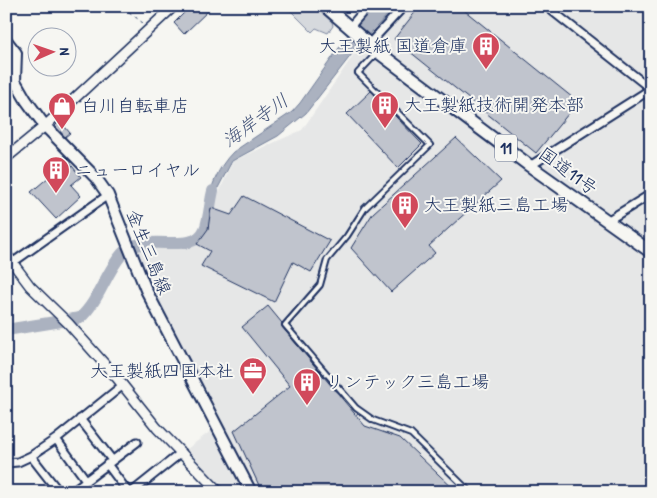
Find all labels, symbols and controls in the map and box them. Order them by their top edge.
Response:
north arrow [28,28,78,78]
building icon: 大王製紙 国道倉庫 [471,31,501,70]
place label: 大王製紙 国道倉庫 [319,33,467,58]
text: N [56,47,75,56]
water label: 海岸寺川 [217,87,293,153]
building icon: 大王製紙技術開発本部 [370,90,400,129]
shop icon: 白川自転車店 [47,91,77,130]
place label: 大王製紙技術開発本部 [404,92,584,117]
place label: 白川自転車店 [81,93,189,118]
road number: 11 [495,134,517,162]
street label: 国道11号 [534,141,603,200]
building icon: ニューロイヤル [41,155,71,194]
place label: ニューロイヤル [75,157,200,182]
building icon: 大王製紙三島工場 [390,190,420,229]
place label: 大王製紙三島工場 [424,192,568,217]
street label: 金生三島線 [121,205,178,298]
office icon: 大王製紙四国本社 [238,356,268,395]
place label: 大王製紙四国本社 [90,358,234,383]
building icon: リンテック三島工場 [292,367,322,406]
place label: リンテック三島工場 [326,369,489,394]

